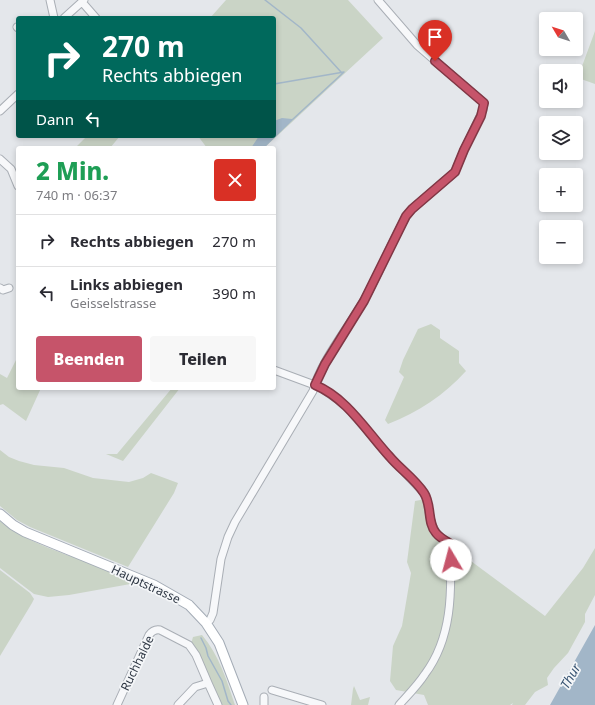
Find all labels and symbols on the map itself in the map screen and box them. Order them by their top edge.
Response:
north arrow [539,12,583,56]
pin [418,20,452,61]
position arrow [430,539,472,581]
street label: Hauptstrasse [109,561,184,608]
street label: Ruchhalde [116,632,158,693]
water label: Thur [556,659,585,692]

